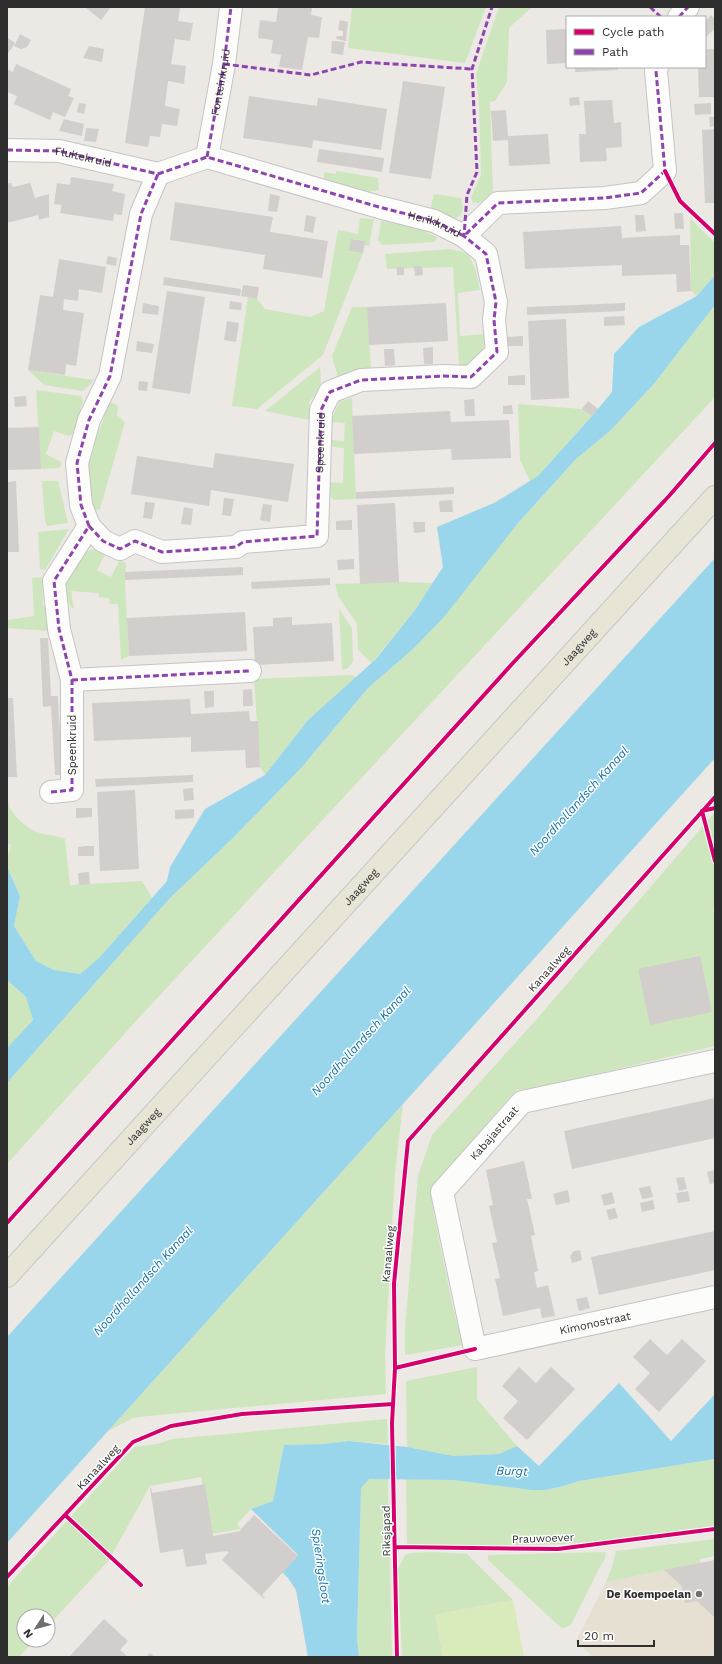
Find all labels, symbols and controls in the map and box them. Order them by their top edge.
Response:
legend [566,16,706,68]
text: Cycle path [602,25,664,39]
text: Path [602,45,628,59]
street label: Fonteinkruid [209,48,233,117]
street label: Fluitekruid [55,145,113,170]
street label: Herikkruid [407,209,463,240]
street label: Speenkruid [313,412,328,473]
street label: Jaagweg [559,626,599,669]
street label: Speenkruid [66,715,79,775]
water label: Noordhollandsch Kanaal [526,743,632,858]
street label: Jaagweg [341,866,381,908]
street label: Kanaalweg [525,944,573,995]
water label: Noordhollandsch Kanaal [308,983,414,1098]
street label: Kabajastraat [467,1103,522,1163]
street label: Jaagweg [123,1106,163,1148]
water label: Noordhollandsch Kanaal [90,1223,196,1338]
street label: Kanaalweg [380,1225,397,1283]
street label: Kimonostraat [558,1309,632,1337]
street label: Kanaalweg [74,1442,123,1493]
water label: Burgt [496,1463,528,1479]
street label: Riksjapad [380,1505,393,1557]
water label: Spieringsloot [309,1527,333,1605]
street label: Prauwoever [512,1531,575,1546]
place label: De Koempoelan [606,1588,691,1601]
marker: De Koempoelan [694,1589,704,1599]
north arrow [16,1608,56,1648]
scale bar [578,1622,654,1648]
text: N [21,1626,36,1641]
text: 20 m [584,1629,614,1643]

